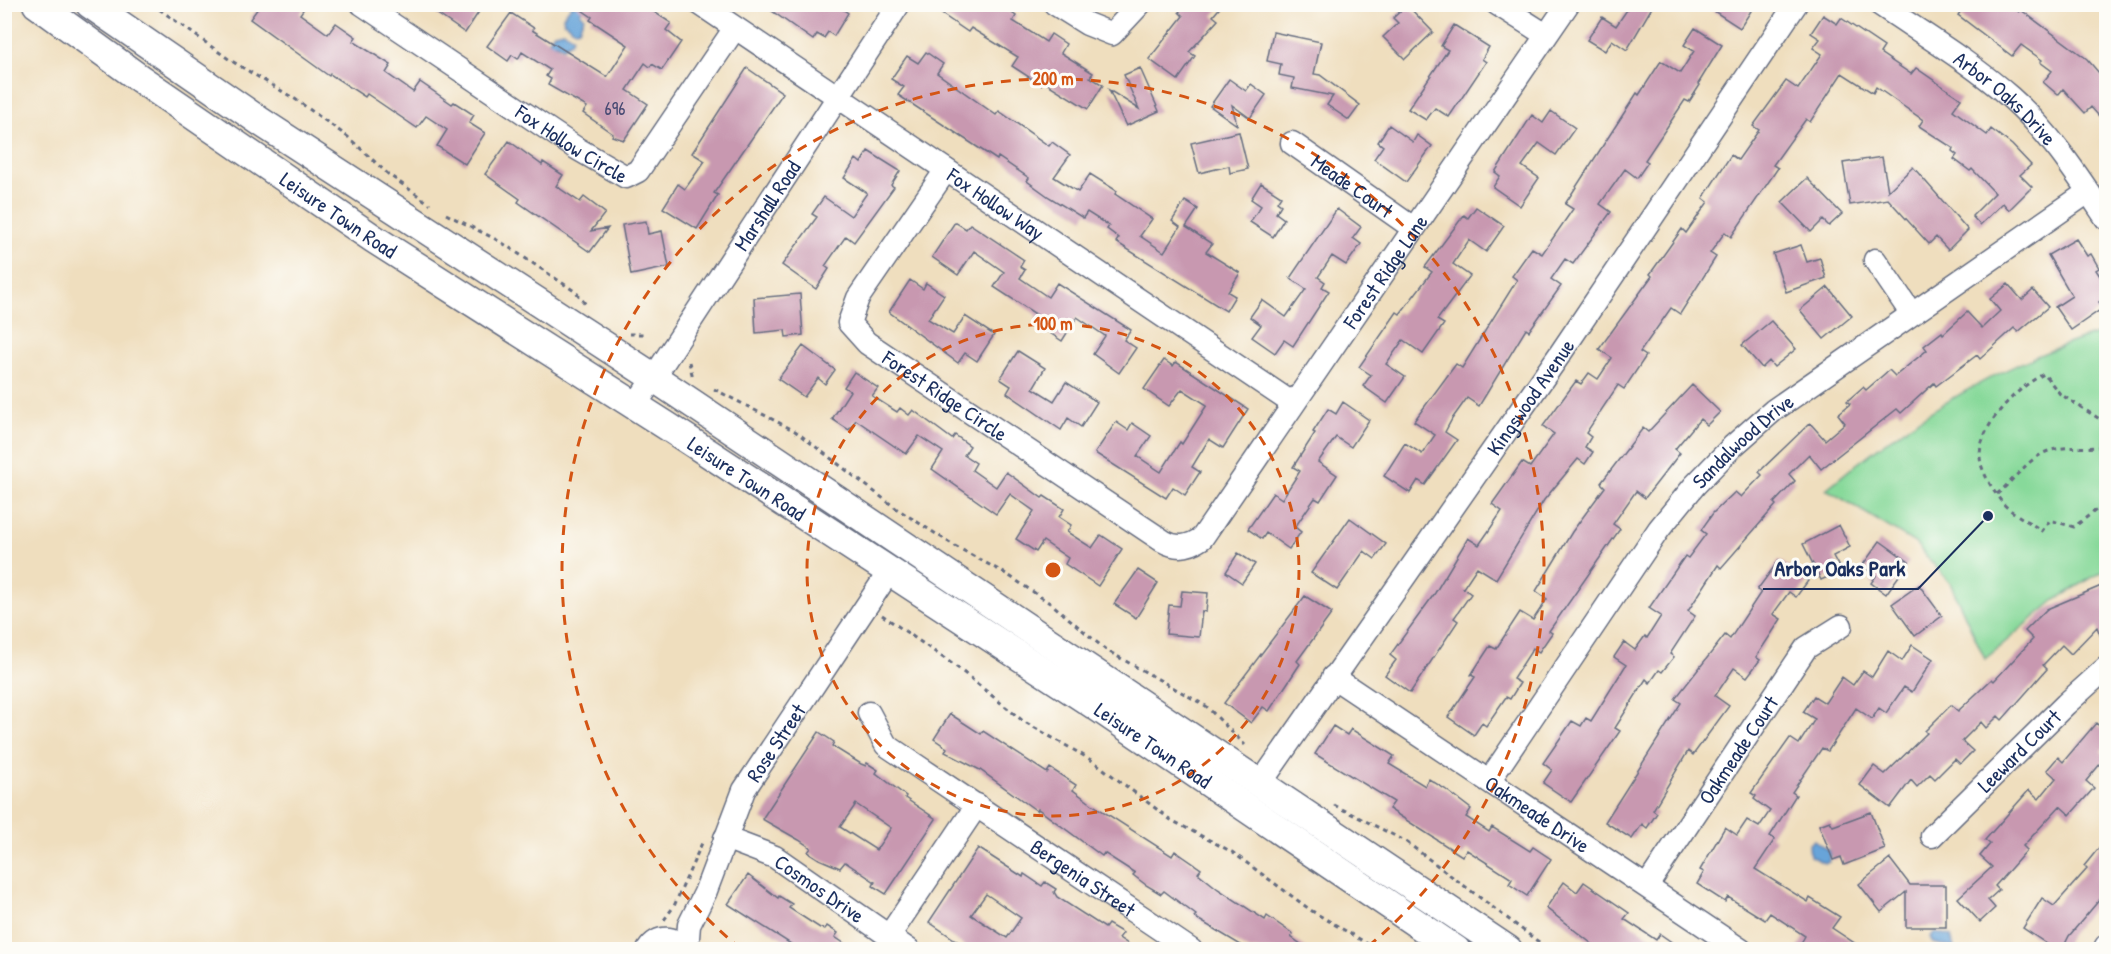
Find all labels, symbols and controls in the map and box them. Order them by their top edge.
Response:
street label: Arbor Oaks Drive [1948,44,2064,151]
text: 200 m [1033,66,1073,91]
house number: 696 [605,96,625,121]
street label: Fox Hollow Circle [509,97,633,190]
street label: Meade Court [1306,147,1400,225]
street label: Marshall Road [727,155,807,256]
street label: Fox Hollow Way [941,160,1050,247]
street label: Leisure Town Road [275,165,403,265]
street label: Forest Ridge Lane [1335,209,1434,335]
text: 100 m [1033,311,1073,336]
street label: Kingswood Avenue [1479,333,1581,461]
street label: Forest Ridge Circle [876,343,1013,448]
street label: Sandalwood Drive [1685,386,1799,495]
street label: Leisure Town Road [682,429,812,527]
callout: Arbor Oaks Park [1763,549,1918,589]
text: Arbor Oaks Park [1775,553,1906,583]
centre of rings [1043,560,1063,580]
street label: Oakmeade Court [1691,689,1785,810]
street label: Leisure Town Road [1089,695,1218,795]
street label: Rose Street [739,697,813,787]
street label: Leeward Court [1970,702,2068,798]
street label: Oakmeade Drive [1479,768,1596,859]
street label: Bergenia Street [1025,832,1142,924]
street label: Cosmos Drive [769,847,870,929]

